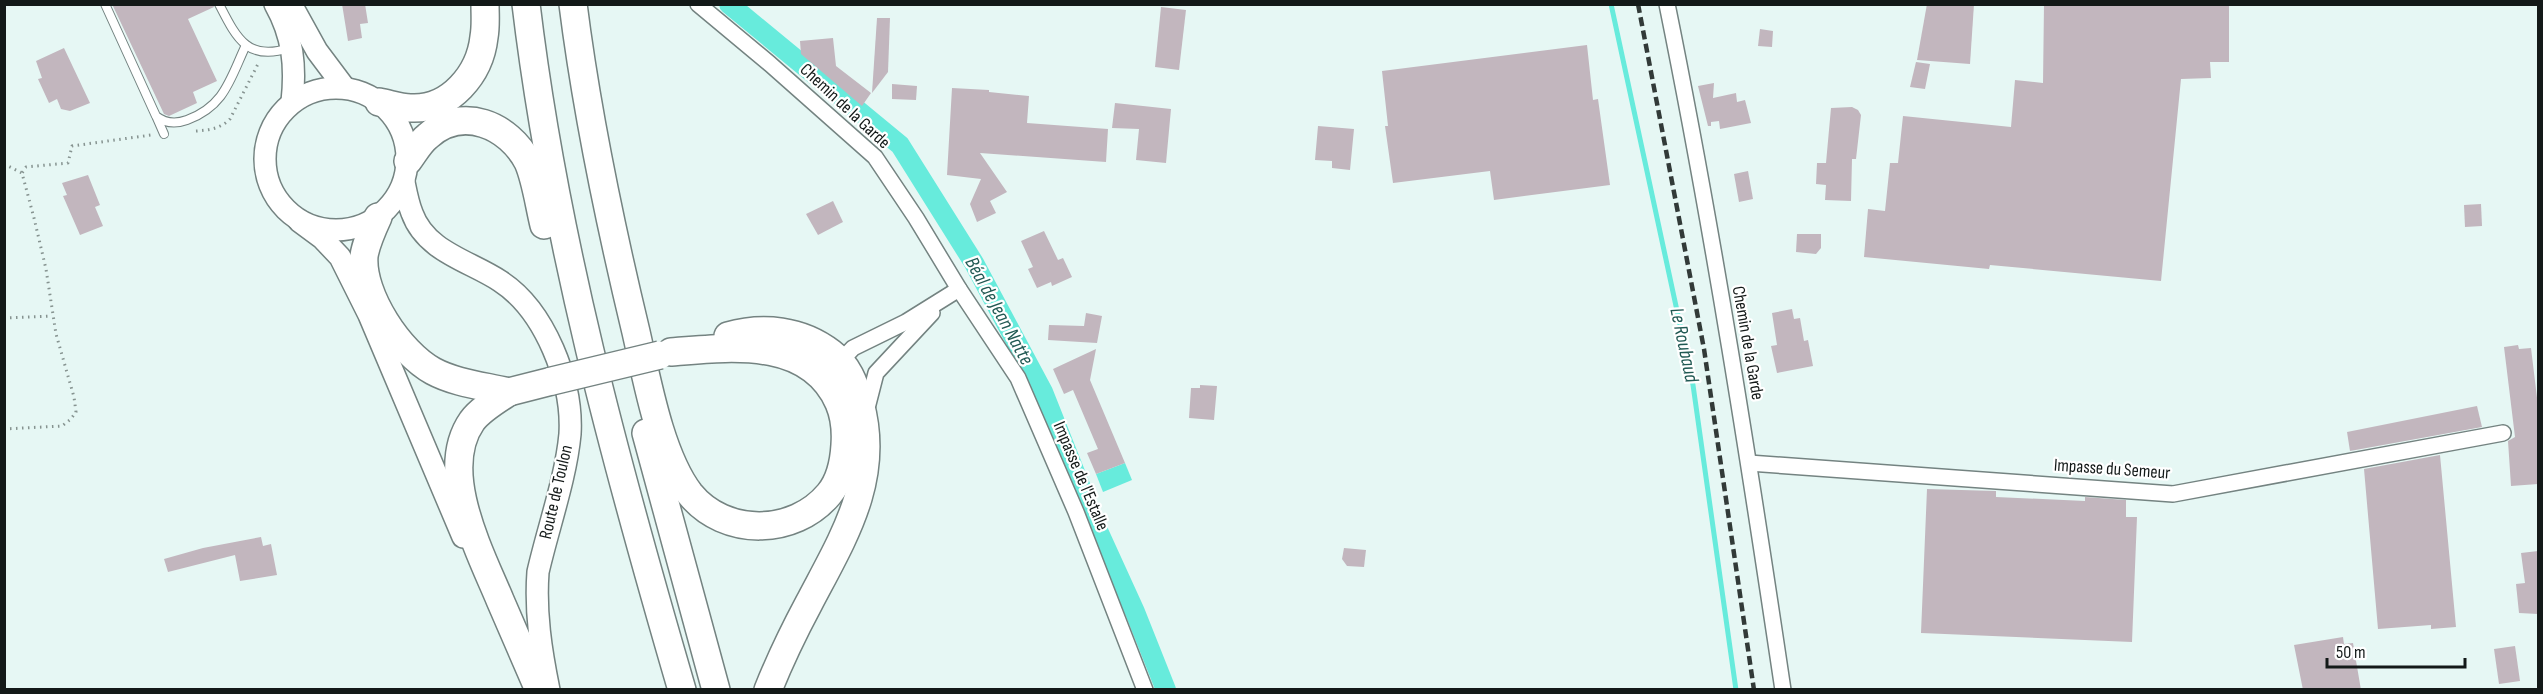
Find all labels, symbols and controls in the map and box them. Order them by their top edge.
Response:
street label: Chemin de la Garde [796,59,894,153]
water label: Béal de Jean Natte [959,253,1039,369]
street label: Chemin de la Garde [1728,284,1768,402]
water label: Le Roubaud [1664,306,1704,385]
street label: Impasse de l'Estalle [1049,418,1113,534]
street label: Route de Toulon [535,443,577,541]
street label: Impasse du Semeur [2053,454,2171,484]
scale bar [2327,631,2465,669]
text: 50 m [2336,642,2366,663]

